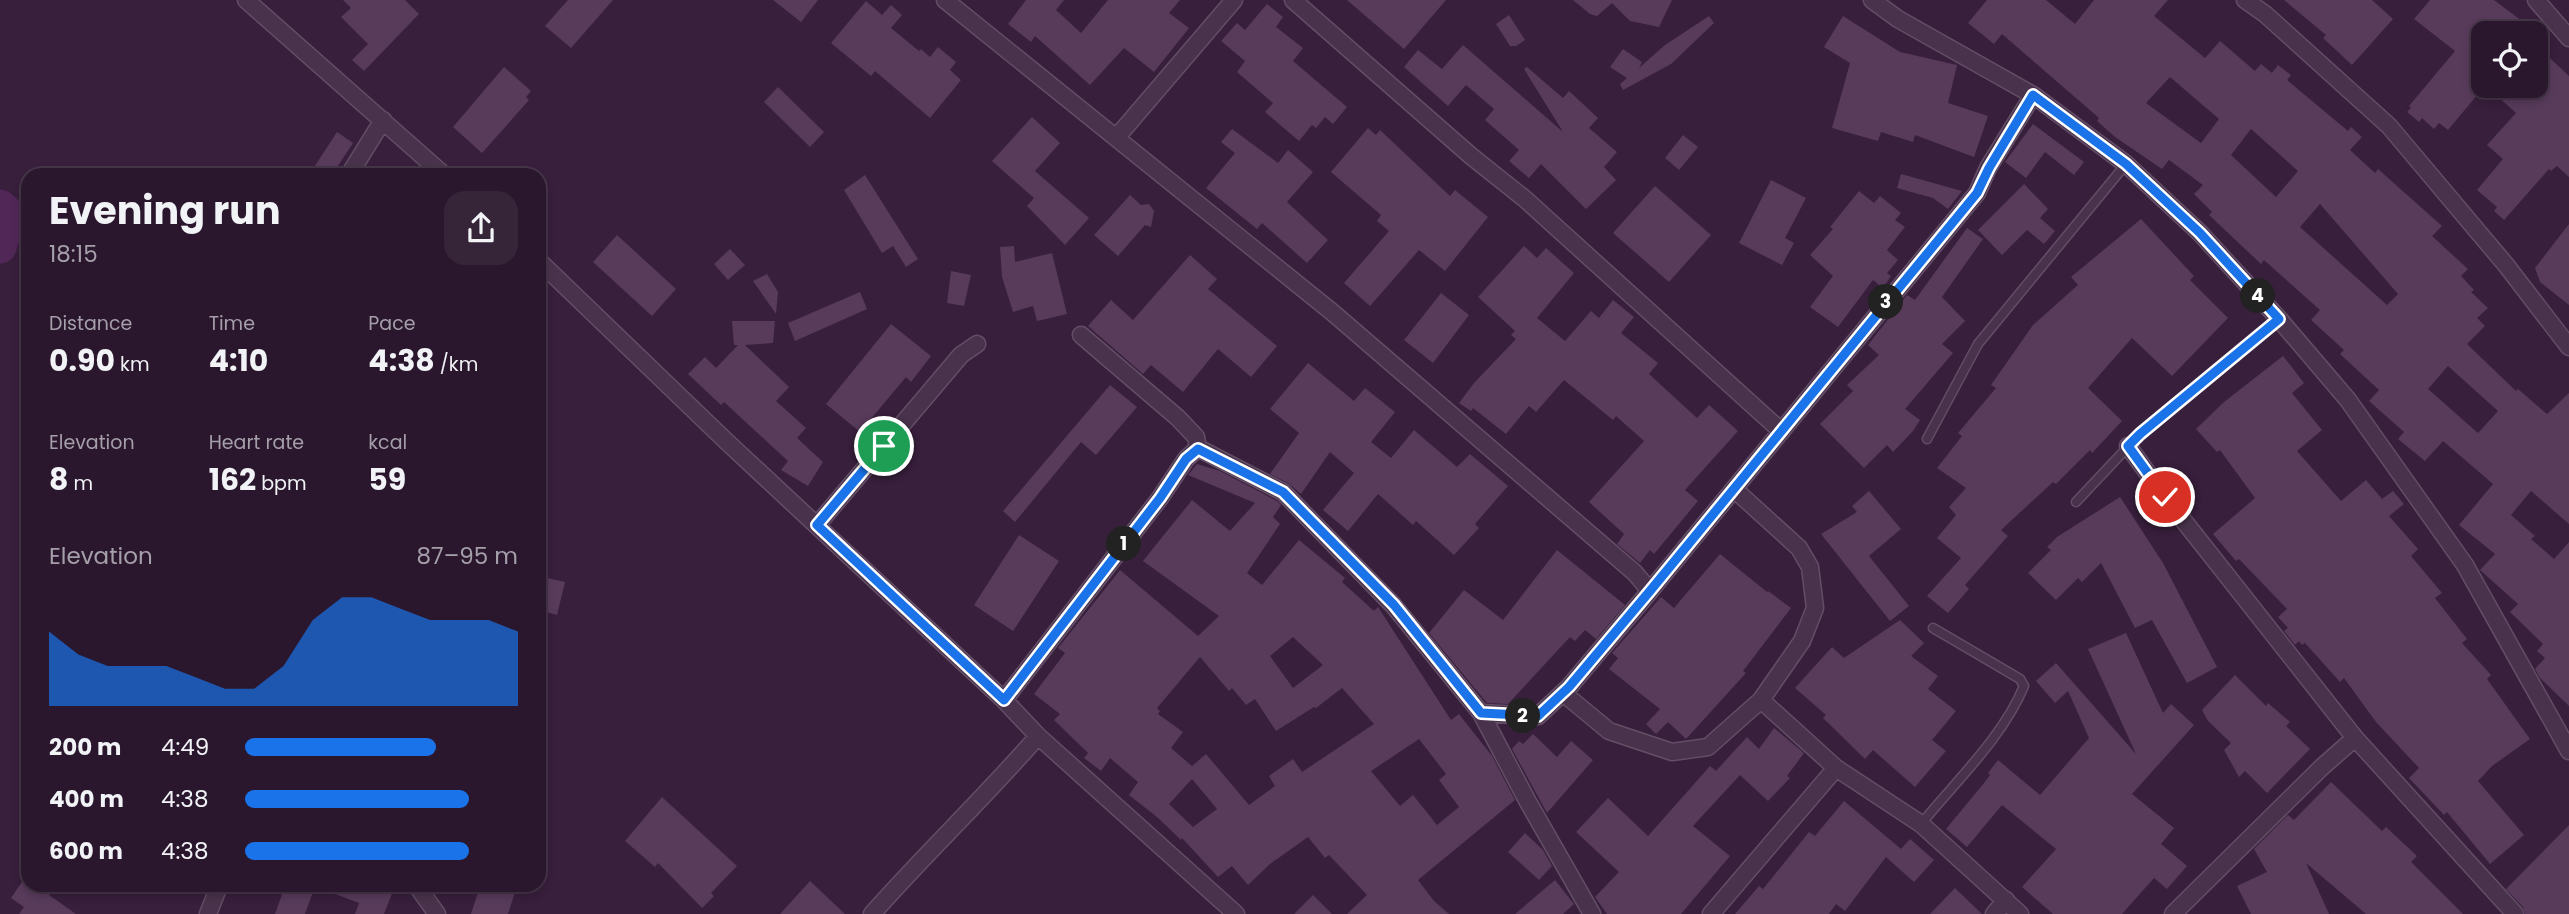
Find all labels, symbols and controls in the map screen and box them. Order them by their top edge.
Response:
map controls [2471,21,2548,98]
button: locate [2471,21,2548,98]
text: Evening run [49,184,281,237]
button: share [444,191,518,265]
text: 18:15 [49,238,98,270]
pin: 4 [2240,278,2276,314]
text: 4 [2251,282,2264,309]
pin: 3 [1868,284,1904,320]
text: 3 [1880,288,1891,315]
text: Distance [49,310,132,337]
text: Time [209,310,255,337]
text: Pace [368,310,416,337]
text: 0.90 [49,339,115,382]
text: 4:10 [209,339,268,382]
text: 4:38 [368,339,435,382]
text: km [115,351,149,378]
text: /km [435,351,478,378]
pin [854,416,914,476]
icon: arrive [865,427,903,465]
text: Elevation [49,429,135,456]
text: Heart rate [209,429,304,456]
text: kcal [368,429,407,456]
text: 8 [49,458,68,501]
text: 162 [209,458,256,501]
text: 59 [368,458,406,501]
pin [2135,467,2195,527]
text: m [68,470,93,497]
text: bpm [256,470,307,497]
icon: check [2146,478,2184,516]
pin: 1 [1106,526,1142,562]
text: 1 [1120,530,1127,557]
text: Elevation [49,540,153,572]
text: 87–95 m [417,540,518,572]
pin: 2 [1506,698,1540,734]
text: 2 [1517,702,1528,729]
text: 200 m [49,731,121,763]
text: 4:49 [161,731,209,763]
text: 400 m [49,783,124,815]
text: 4:38 [161,783,208,815]
text: 600 m [49,835,123,867]
text: 4:38 [161,835,208,867]

